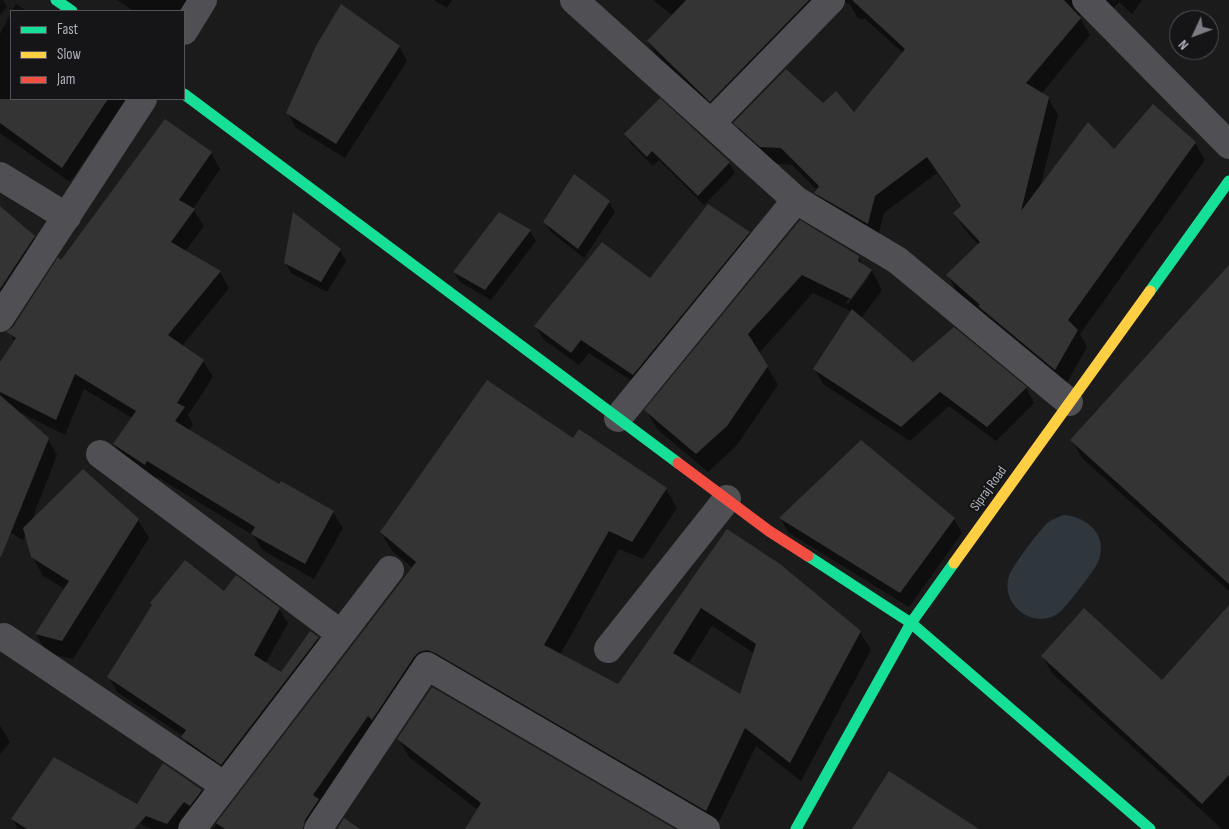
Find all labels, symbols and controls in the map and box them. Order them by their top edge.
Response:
legend [10,10,185,100]
north arrow [1169,10,1219,60]
text: Fast [57,20,78,39]
text: N [1175,36,1192,53]
text: Slow [57,45,81,64]
text: Jam [57,70,75,89]
street label: Sipraj Road [967,463,1011,515]

